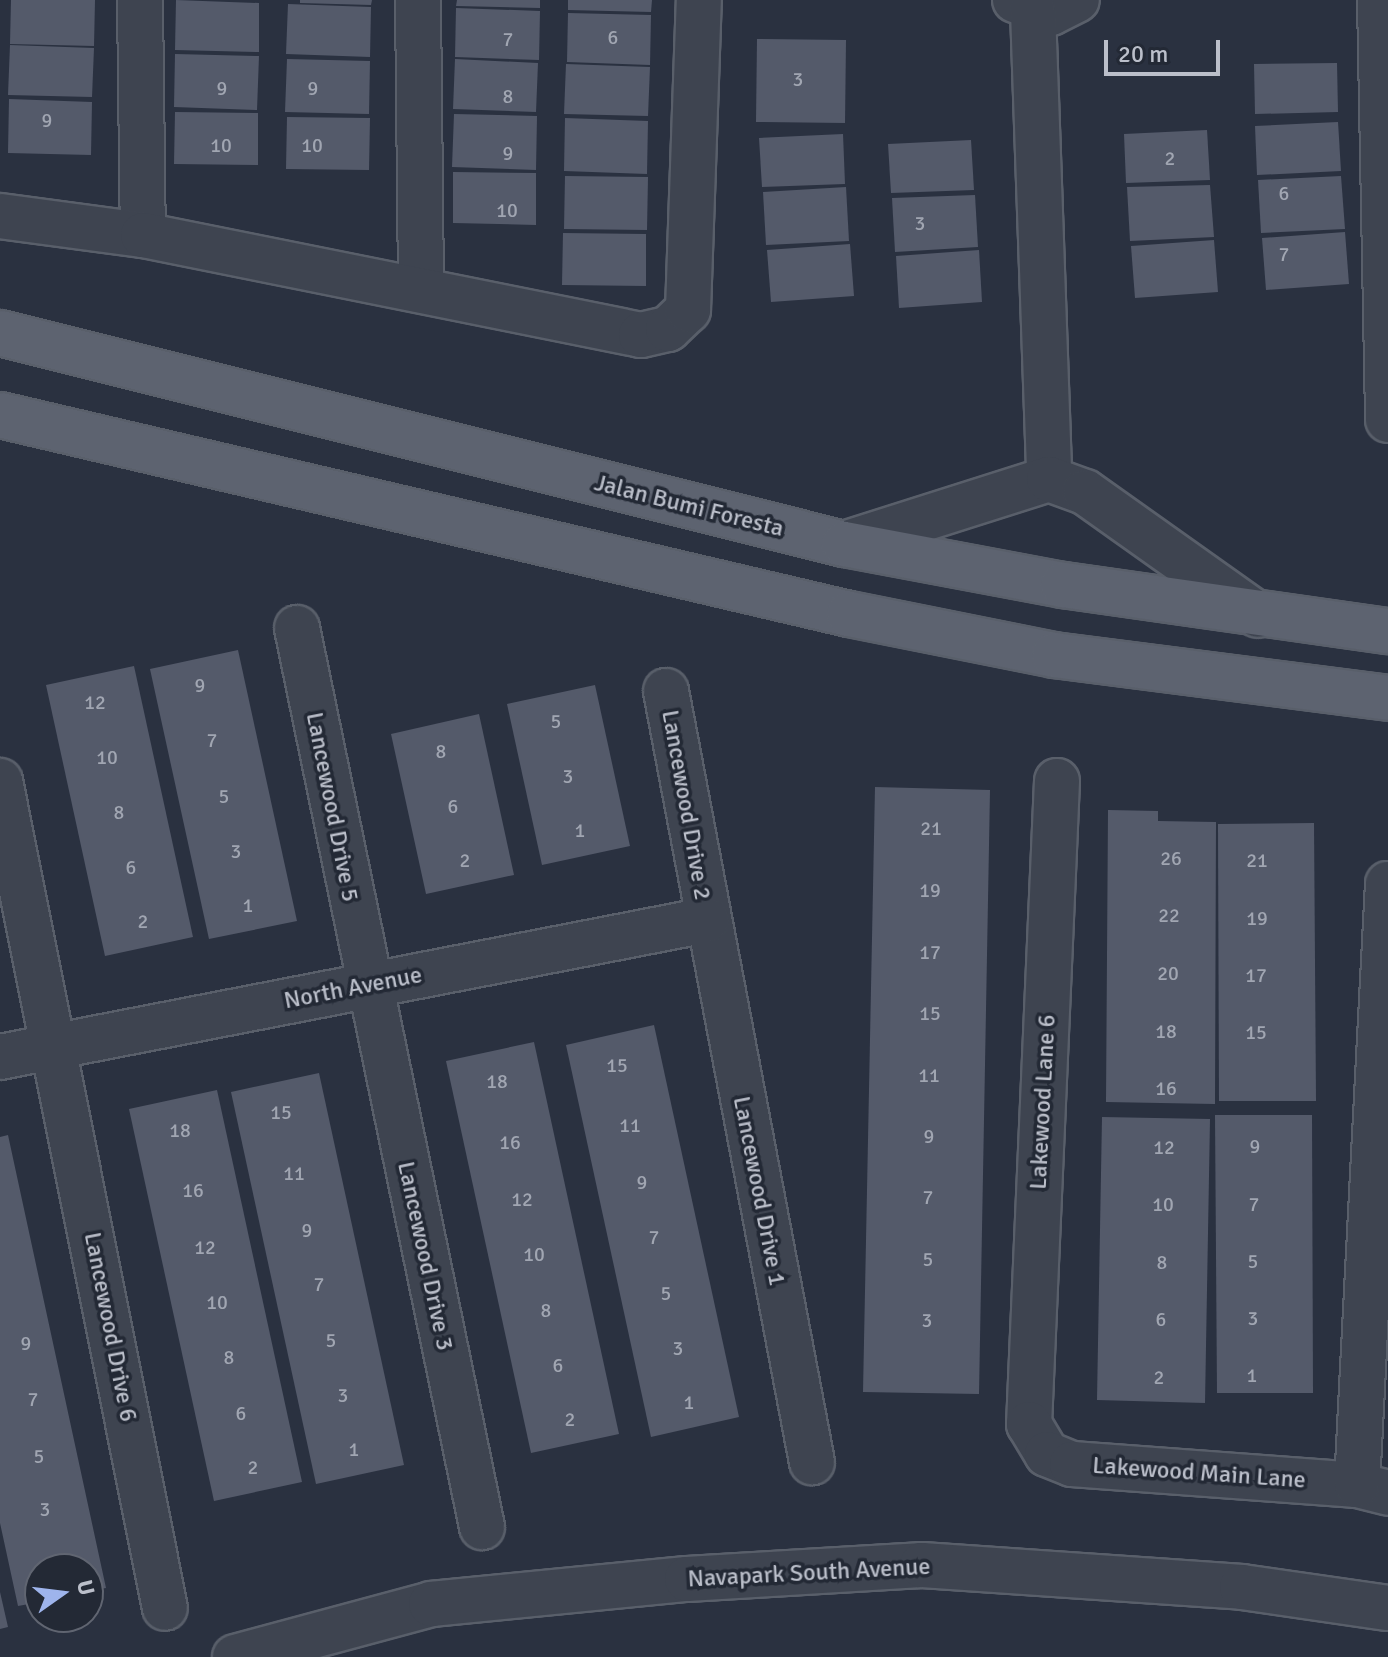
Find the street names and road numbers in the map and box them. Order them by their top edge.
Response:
street label: Jalan Bumi Foresta [591,469,787,543]
street label: Lancewood Drive 2 [655,708,717,902]
street label: Lancewood Drive 5 [300,710,364,904]
street label: North Avenue [282,961,424,1015]
street label: Lakewood Lane 6 [1024,1014,1062,1190]
street label: Lancewood Drive 1 [727,1094,791,1288]
street label: Lancewood Drive 3 [391,1159,459,1353]
street label: Lancewood Drive 6 [78,1230,142,1424]
street label: Lakewood Main Lane [1091,1451,1307,1495]
street label: Navapark South Avenue [687,1552,931,1594]

